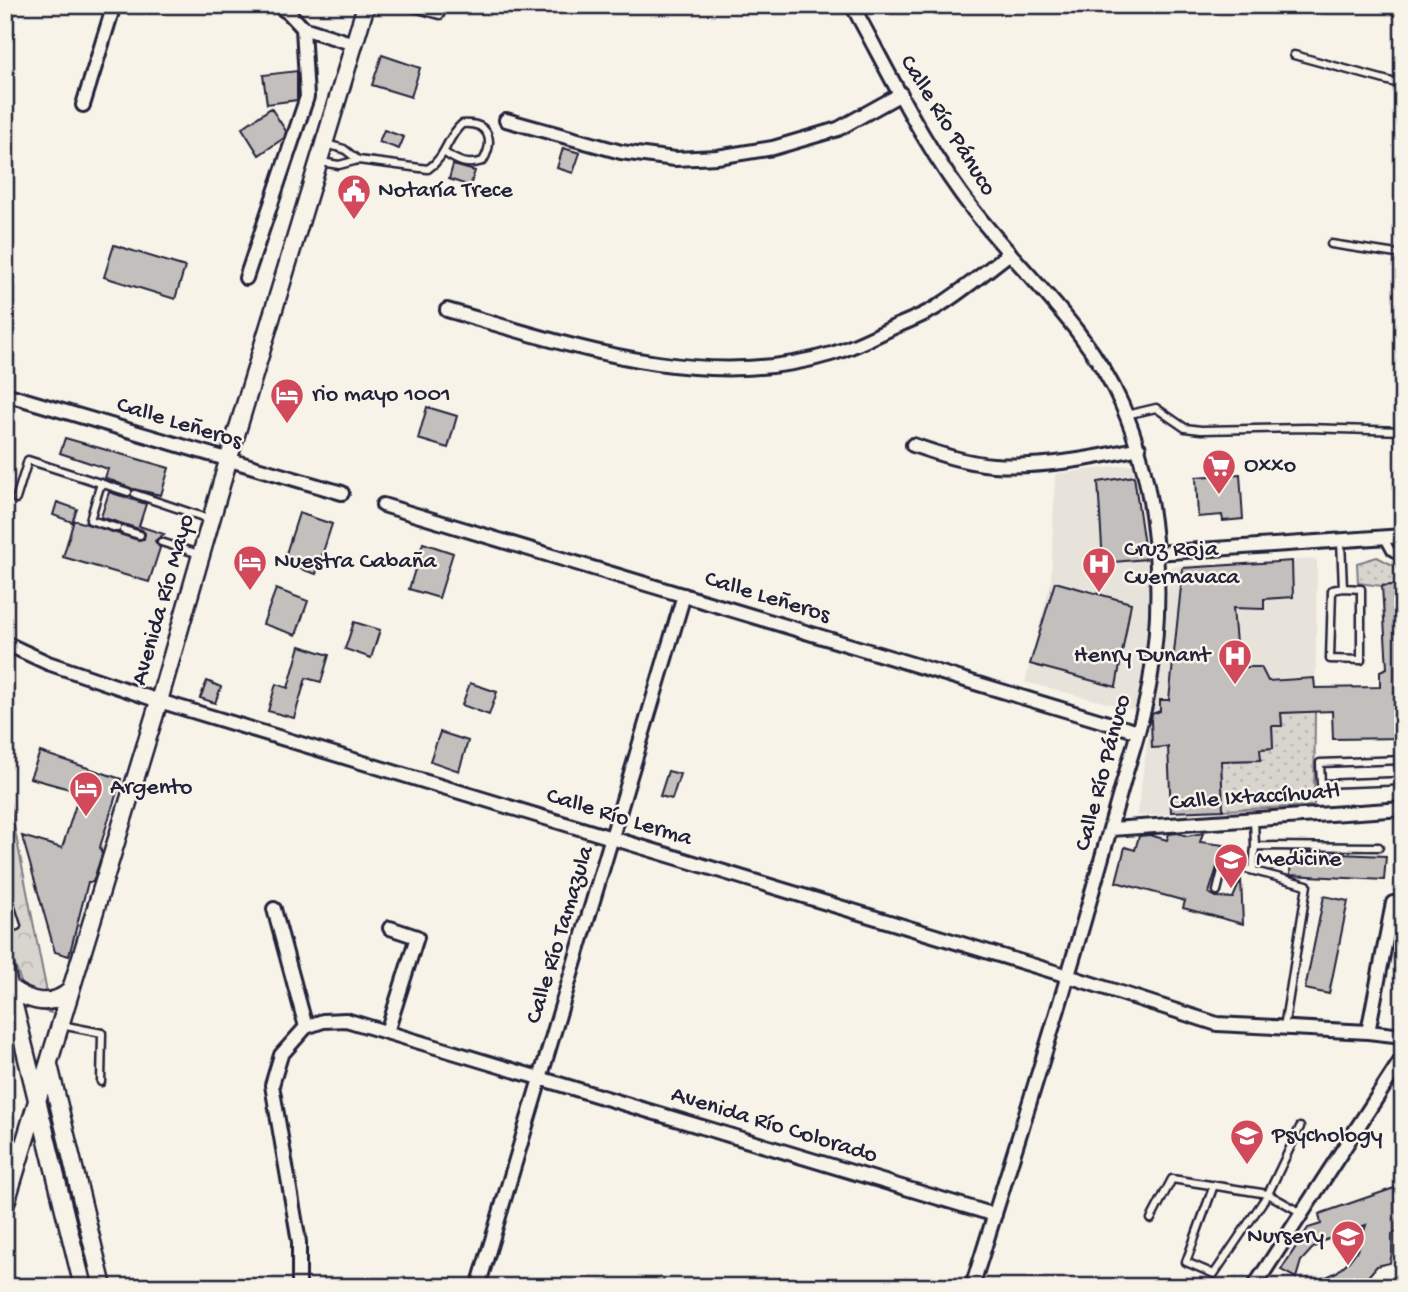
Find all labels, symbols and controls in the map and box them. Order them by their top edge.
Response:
street label: Calle Río Pánuco [892,50,1002,202]
public building icon: Notaría Trece [335,172,373,221]
place label: Notaría Trece [378,177,513,206]
hotel icon: rio mayo 1001 [268,376,306,425]
place label: rio mayo 1001 [312,381,451,410]
street label: Calle Leñeros [113,391,246,457]
supermarket icon: Oxxo [1200,447,1238,496]
place label: Oxxo [1244,452,1296,481]
street label: Avenida Río Mayo [126,511,202,689]
place label: Cruz Roja Cuernavaca [1124,536,1240,593]
hotel icon: Nuestra Cabaña [231,543,269,592]
hospital icon: Cruz Roja Cuernavaca [1080,545,1118,594]
place label: Nuestra Cabaña [274,548,437,577]
street label: Calle Leñeros [701,565,834,631]
hospital icon: Henry Dunant [1216,637,1254,686]
place label: Henry Dunant [1074,642,1212,671]
street label: Calle Río Pánuco [1069,692,1139,854]
hotel icon: Argento [67,769,105,818]
place label: Argento [110,774,192,803]
street label: Calle Ixtaccíhuatl [1169,778,1341,818]
street label: Calle Río Lerma [543,782,696,854]
school or university icon: Medicine [1212,841,1250,890]
street label: Calle Río Tamazula [520,842,602,1027]
place label: Medicine [1256,846,1342,875]
street label: Avenida Río Colorado [667,1081,881,1171]
school or university icon: Psychology [1228,1117,1266,1166]
place label: Psychology [1271,1122,1383,1151]
school or university icon: Nursery [1329,1218,1367,1267]
place label: Nursery [1247,1223,1324,1252]

